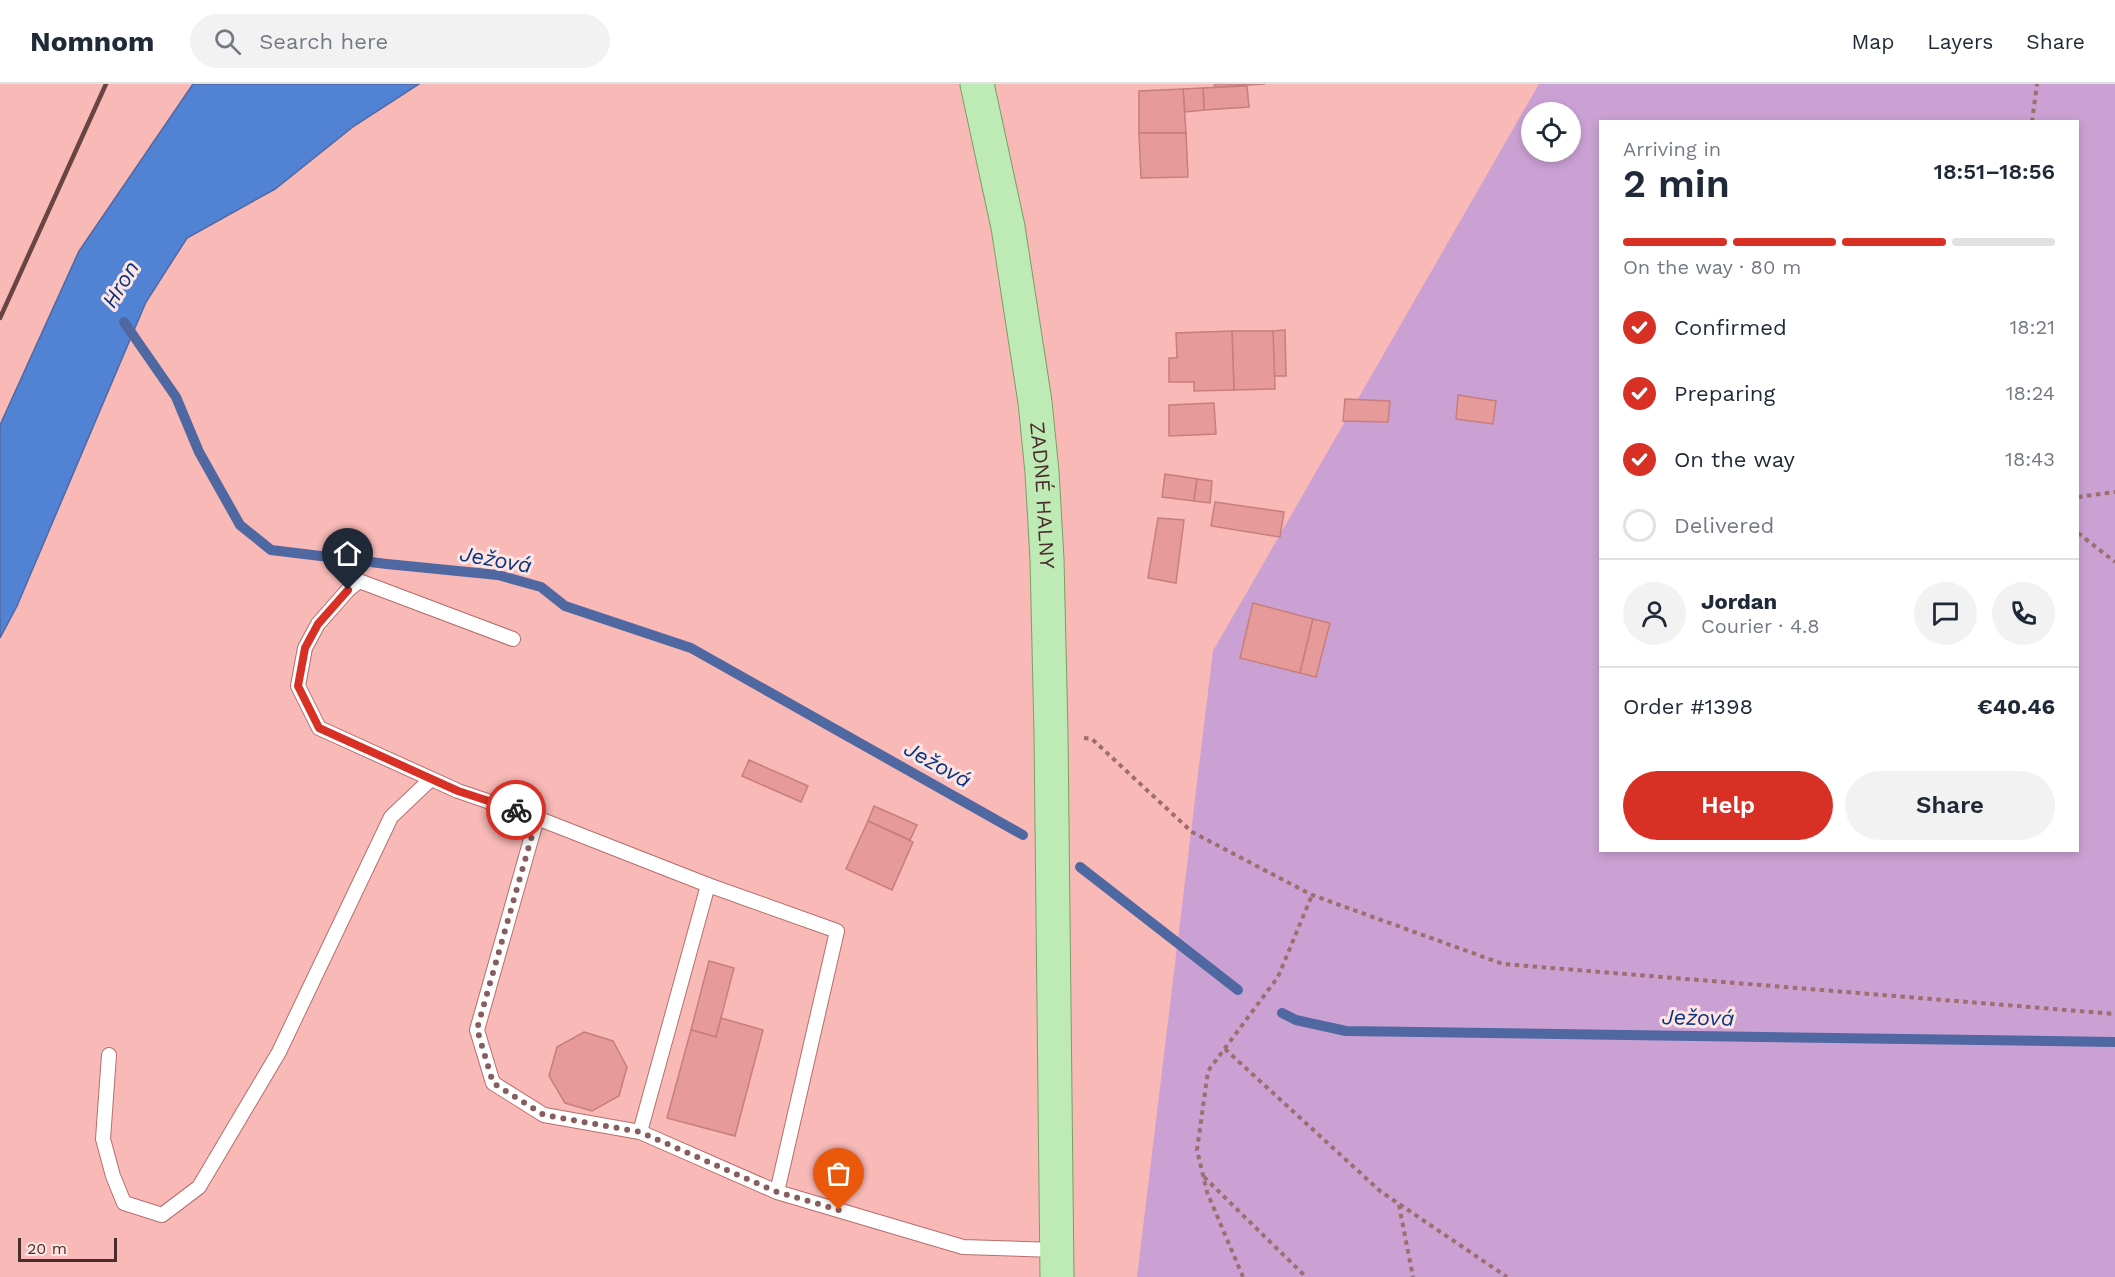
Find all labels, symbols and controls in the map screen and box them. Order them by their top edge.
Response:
search box [190,14,610,68]
text: Nomnom [30,25,154,58]
icon: search [211,25,244,58]
text: Search here [259,29,388,54]
text: Map [1851,29,1894,54]
text: Layers [1927,29,1993,54]
text: Share [2026,29,2085,54]
map controls [1521,102,1581,162]
button: locate [1521,102,1581,162]
text: Arriving in [1623,137,1721,161]
text: 18:51–18:56 [1934,159,2055,184]
text: 2 min [1623,161,1730,206]
text: On the way · 80 m [1623,255,1801,279]
water label: Hron [97,256,144,312]
icon: check [1623,311,1656,344]
text: Confirmed [1674,315,1787,340]
text: 18:21 [2010,315,2055,339]
icon: check [1623,377,1656,410]
text: Preparing [1674,381,1775,406]
text: 18:24 [2006,381,2055,405]
street label: ZADNÉ HALNY [1025,420,1060,569]
icon: check [1623,443,1656,476]
text: On the way [1674,447,1795,472]
text: 18:43 [2005,447,2055,471]
text: Delivered [1674,513,1774,538]
pin [322,528,373,590]
icon: home [331,537,364,570]
water label: Ježová [458,541,534,578]
button: person [1623,582,1686,645]
button: chat [1914,582,1977,645]
button: phone [1992,582,2055,645]
text: Jordan [1701,589,1777,614]
text: Courier · 4.8 [1701,614,1820,638]
text: Order #1398 [1623,694,1753,719]
text: €40.46 [1977,694,2055,719]
water label: Ježová [900,736,976,793]
button: Help [1623,771,1833,840]
button: Share [1845,771,2055,840]
courier [486,780,546,840]
icon: bike [500,794,533,827]
water label: Ježová [1661,1004,1735,1031]
pin [813,1148,864,1210]
icon: bag [822,1157,855,1190]
scale bar [18,1235,117,1262]
text: 20 m [27,1239,67,1258]

